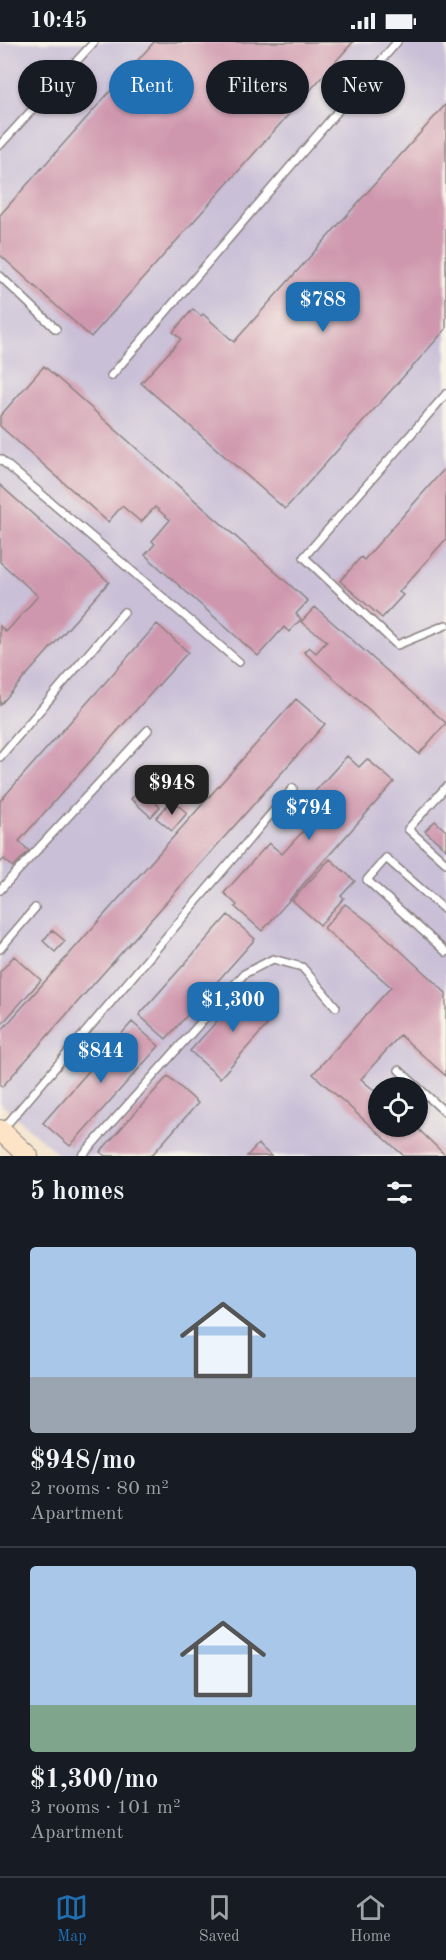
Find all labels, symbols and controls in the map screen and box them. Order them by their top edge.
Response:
text: 10:45 [30,10,87,32]
chip: Buy [18,60,97,114]
chip: Rent [109,60,194,114]
chip: Filters [206,60,309,114]
chip: New [321,60,405,114]
pin: $788 [287,282,359,333]
text: $788 [300,291,346,311]
pin: $948 [136,765,208,816]
text: $948 [149,774,195,794]
pin: $794 [273,790,345,841]
text: $794 [286,799,332,819]
pin: $1,300 [184,982,282,1033]
text: $1,300 [201,991,265,1011]
pin: $844 [65,1033,137,1084]
text: $844 [78,1042,124,1062]
map controls [368,1077,428,1137]
button: locate [368,1077,428,1137]
icon: filters [383,1176,416,1209]
text: 5 homes [30,1179,124,1205]
icon: home [169,1286,277,1394]
text: $948/mo [30,1448,136,1474]
text: 2 rooms · 80 m² [30,1479,169,1499]
text: Apartment [30,1504,124,1524]
icon: home [169,1605,277,1713]
text: $1,300/mo [30,1767,158,1793]
text: 3 rooms · 101 m² [30,1798,180,1818]
text: Apartment [30,1823,124,1843]
tab: Map [55,1891,88,1947]
tab: Saved [199,1891,240,1947]
tab: Home [350,1891,391,1947]

